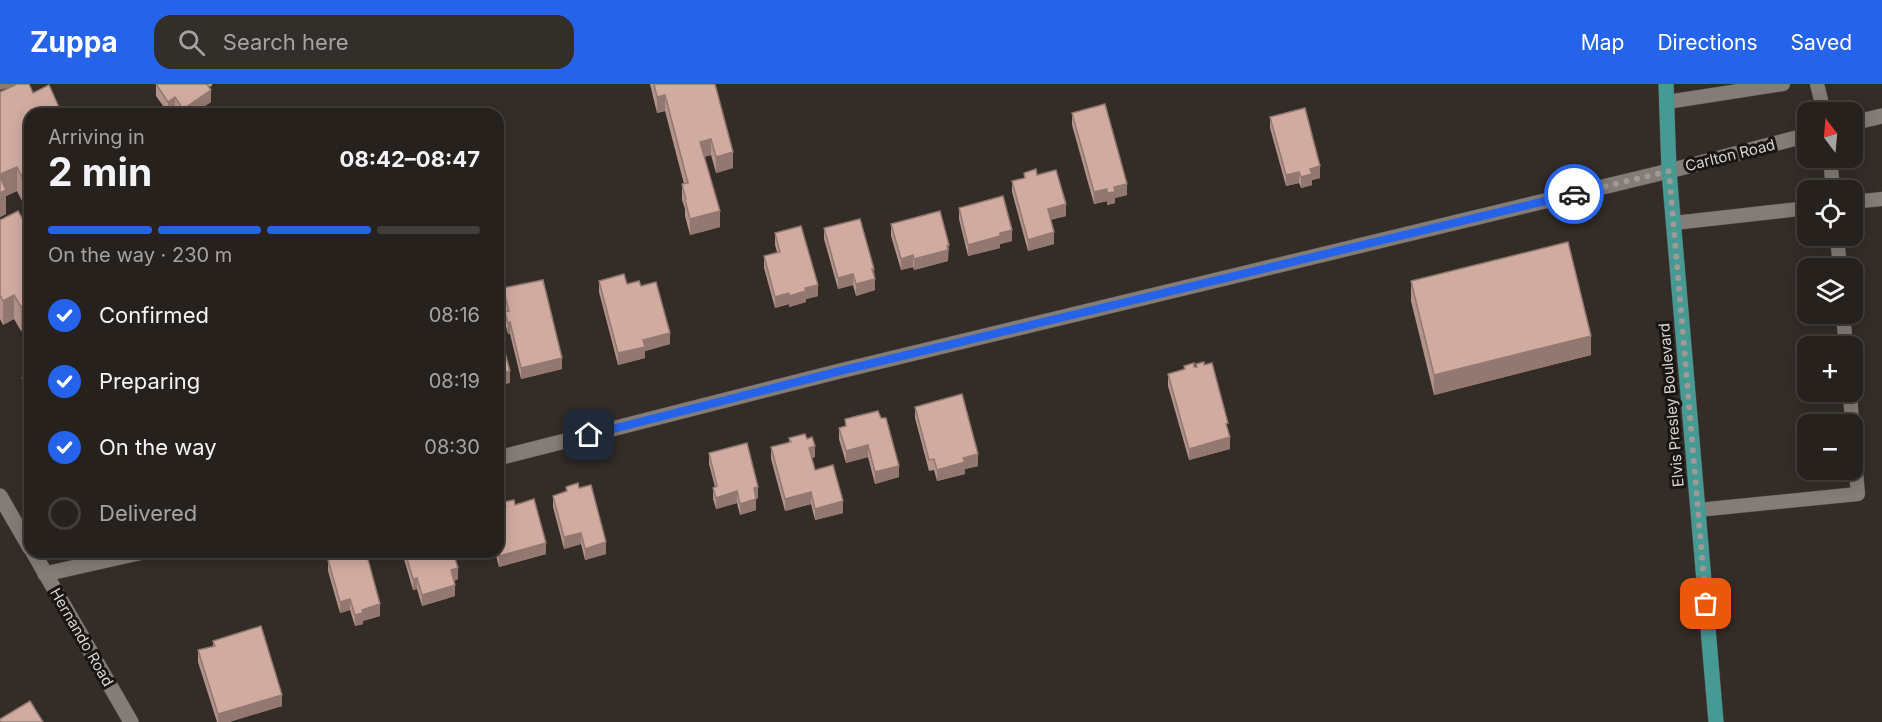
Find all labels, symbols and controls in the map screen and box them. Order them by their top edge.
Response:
search box [154,15,574,69]
text: Zuppa [30,25,118,59]
icon: search [175,26,208,59]
text: Search here [223,29,349,55]
text: Map [1581,30,1624,55]
text: Directions [1657,30,1758,55]
text: Saved [1791,30,1852,55]
north arrow [1797,102,1863,168]
map controls [1797,102,1863,480]
text: Arriving in [48,125,145,149]
street label: Carlton Road [1683,135,1777,175]
text: 08:42–08:47 [340,146,480,172]
text: 2 min [48,148,152,195]
courier [1544,164,1604,224]
icon: car [1558,178,1591,211]
button: locate [1797,180,1863,246]
text: On the way · 230 m [48,243,232,267]
button: layers [1797,258,1863,324]
icon: check [48,299,81,332]
text: Confirmed [99,302,209,328]
text: 08:16 [429,303,480,327]
street label: Elvis Presley Boulevard [1654,322,1688,488]
button: + [1797,336,1863,402]
icon: check [48,365,81,398]
text: Preparing [99,368,200,394]
text: 08:19 [429,369,480,393]
pin [563,409,614,460]
button: − [1797,414,1863,480]
icon: home [572,418,605,451]
icon: check [48,431,81,464]
text: On the way [99,434,217,460]
text: 08:30 [424,435,480,459]
text: Delivered [99,500,197,526]
pin [1680,578,1731,629]
street label: Hernando Road [46,584,118,690]
icon: bag [1689,587,1722,620]

